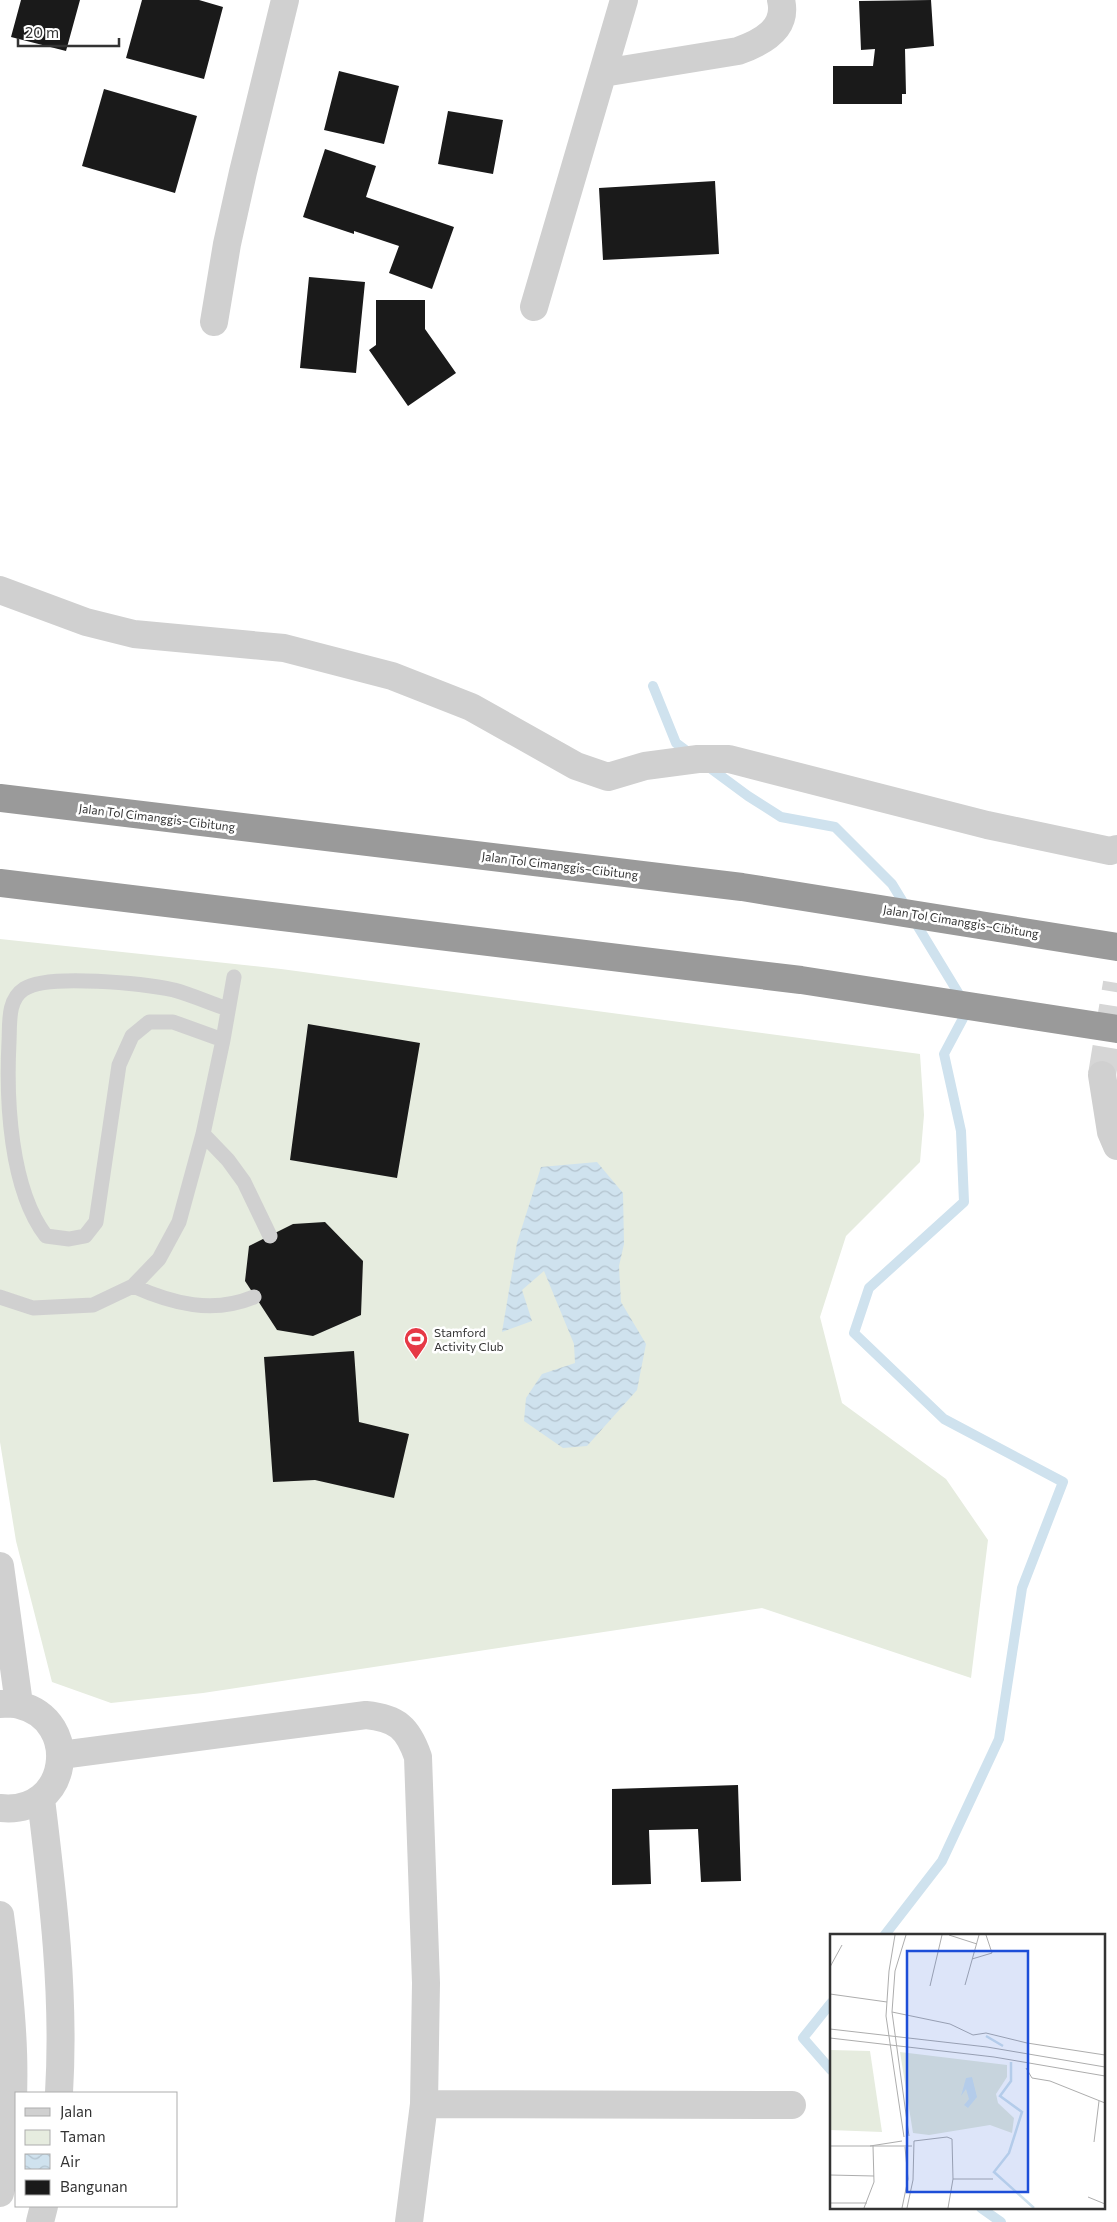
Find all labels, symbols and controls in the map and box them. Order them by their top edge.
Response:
scale bar [18,15,119,47]
text: 20 m [25,23,59,41]
street label: Jalan Tol Cimanggis–Cibitung [78,800,237,835]
street label: Jalan Tol Cimanggis–Cibitung [481,848,640,883]
street label: Jalan Tol Cimanggis–Cibitung [882,902,1040,941]
place label: Stamford Activity Club [434,1325,504,1353]
sports icon: Stamford Activity Club [403,1326,429,1360]
inset map [830,1934,1104,2210]
legend [15,2092,178,2207]
text: Jalan [60,2102,92,2120]
text: Taman [60,2127,106,2145]
text: Air [60,2152,80,2170]
text: Bangunan [60,2177,128,2195]

